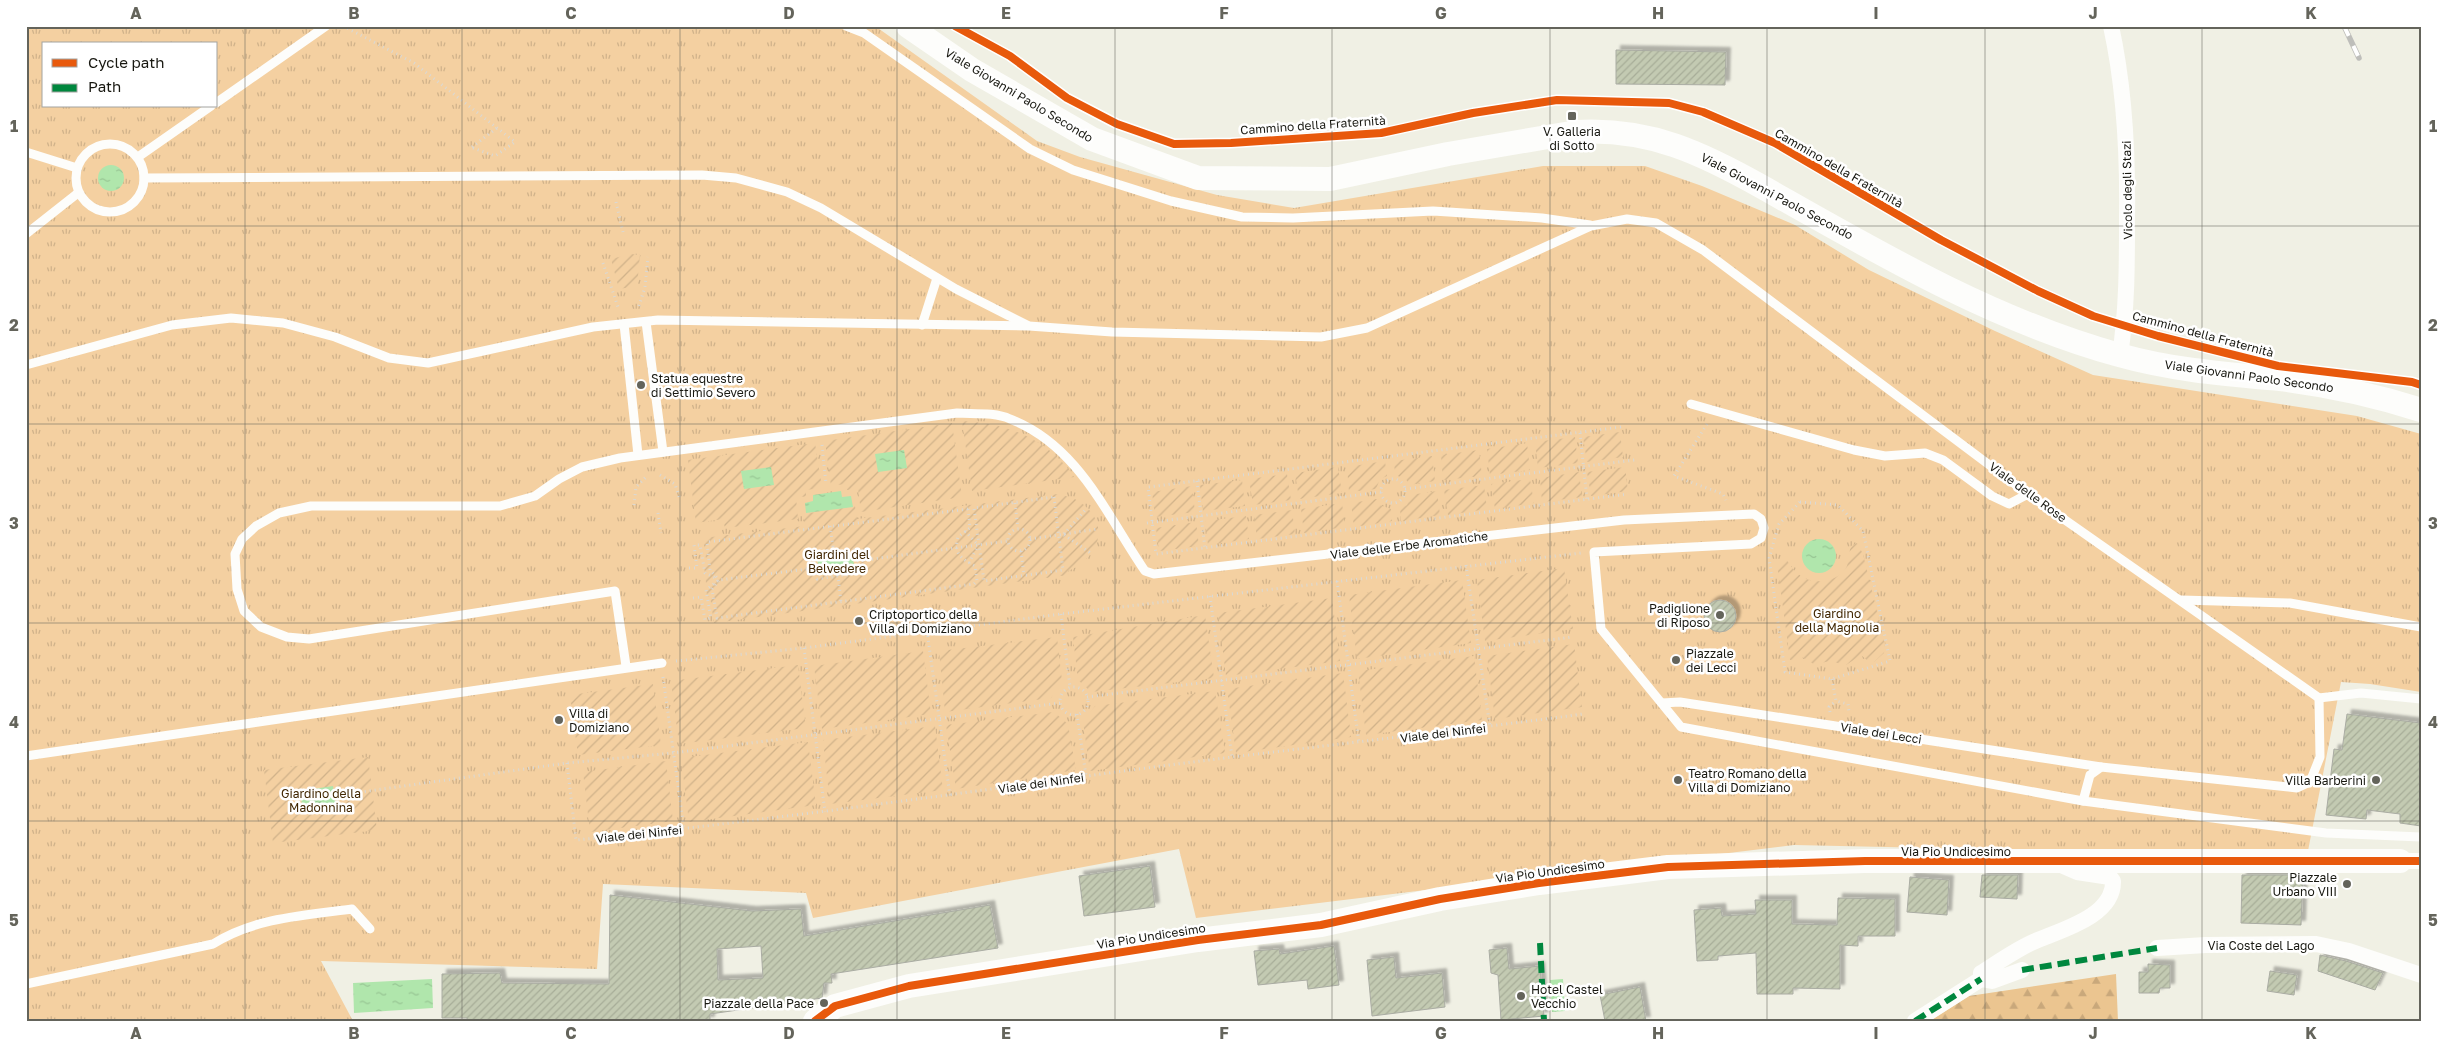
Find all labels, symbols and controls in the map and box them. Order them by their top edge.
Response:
text: A [130,3,142,23]
text: B [348,3,360,23]
text: C [565,3,577,23]
text: D [783,3,795,23]
text: E [1001,3,1011,23]
text: F [1219,3,1229,23]
text: G [1435,3,1447,23]
text: H [1652,3,1664,23]
text: I [1873,3,1879,23]
text: J [2088,3,2098,23]
text: K [2305,3,2317,23]
legend [42,42,218,108]
street label: Viale Giovanni Paolo Secondo [942,45,1096,145]
text: Cycle path [88,53,164,71]
text: Path [88,77,121,95]
marker: V. Galleria di Sotto [1566,110,1578,122]
street label: Cammino della Fraternità [1240,112,1386,138]
text: 1 [10,116,18,136]
text: 1 [2429,116,2437,136]
place label: V. Galleria di Sotto [1543,124,1601,153]
street label: Cammino della Fraternità [1772,125,1906,211]
street label: Vicolo degli Stazi [2119,140,2135,240]
street label: Viale Giovanni Paolo Secondo [1698,149,1856,243]
street label: Cammino della Fraternità [2131,308,2275,360]
text: 2 [9,315,19,335]
text: 2 [2428,315,2438,335]
street label: Viale Giovanni Paolo Secondo [2164,357,2334,395]
place label: Statua equestre di Settimio Severo [651,371,756,400]
marker: Statua equestre di Settimio Severo [635,379,647,391]
street label: Viale delle Rose [1986,459,2070,525]
text: 3 [9,513,19,533]
text: 3 [2428,513,2438,533]
street label: Viale delle Erbe Aromatiche [1329,528,1489,562]
park label: Giardini del Belvedere [804,547,870,576]
place label: Padiglione di Riposo [1649,601,1710,630]
park label: Giardino della Magnolia [1795,606,1879,635]
place label: Criptoportico della Villa di Domiziano [869,607,978,636]
marker: Padiglione di Riposo [1714,609,1726,621]
marker: Criptoportico della Villa di Domiziano [853,615,865,627]
place label: Piazzale dei Lecci [1686,646,1737,675]
marker: Piazzale dei Lecci [1670,654,1682,666]
place label: Villa di Domiziano [569,706,629,735]
text: 4 [9,712,19,732]
text: 4 [2428,712,2438,732]
marker: Villa di Domiziano [553,714,565,726]
street label: Viale dei Lecci [1839,719,1923,747]
street label: Viale dei Ninfei [1399,720,1487,746]
place label: Teatro Romano della Villa di Domiziano [1688,766,1807,795]
street label: Viale dei Ninfei [997,770,1085,796]
place label: Villa Barberini [2285,773,2366,788]
marker: Teatro Romano della Villa di Domiziano [1672,774,1684,786]
marker: Villa Barberini [2370,774,2382,786]
park label: Giardino della Madonnina [281,786,361,815]
street label: Viale dei Ninfei [595,822,683,846]
street label: Via Pio Undicesimo [1901,844,2011,859]
street label: Via Pio Undicesimo [1495,856,1605,886]
place label: Piazzale Urbano VIII [2272,870,2337,899]
marker: Piazzale Urbano VIII [2341,878,2353,890]
text: 5 [9,910,19,930]
text: 5 [2428,910,2438,930]
street label: Via Pio Undicesimo [1096,920,1206,952]
street label: Via Coste del Lago [2207,938,2315,953]
place label: Hotel Castel Vecchio [1531,982,1603,1011]
marker: Hotel Castel Vecchio [1515,990,1527,1002]
place label: Piazzale della Pace [704,996,814,1011]
marker: Piazzale della Pace [818,997,830,1009]
text: A [130,1023,142,1043]
text: B [348,1023,360,1043]
text: C [565,1023,577,1043]
text: D [783,1023,795,1043]
text: E [1001,1023,1011,1043]
text: F [1219,1023,1229,1043]
text: G [1435,1023,1447,1043]
text: H [1652,1023,1664,1043]
text: I [1873,1023,1879,1043]
text: J [2088,1023,2098,1043]
text: K [2305,1023,2317,1043]

